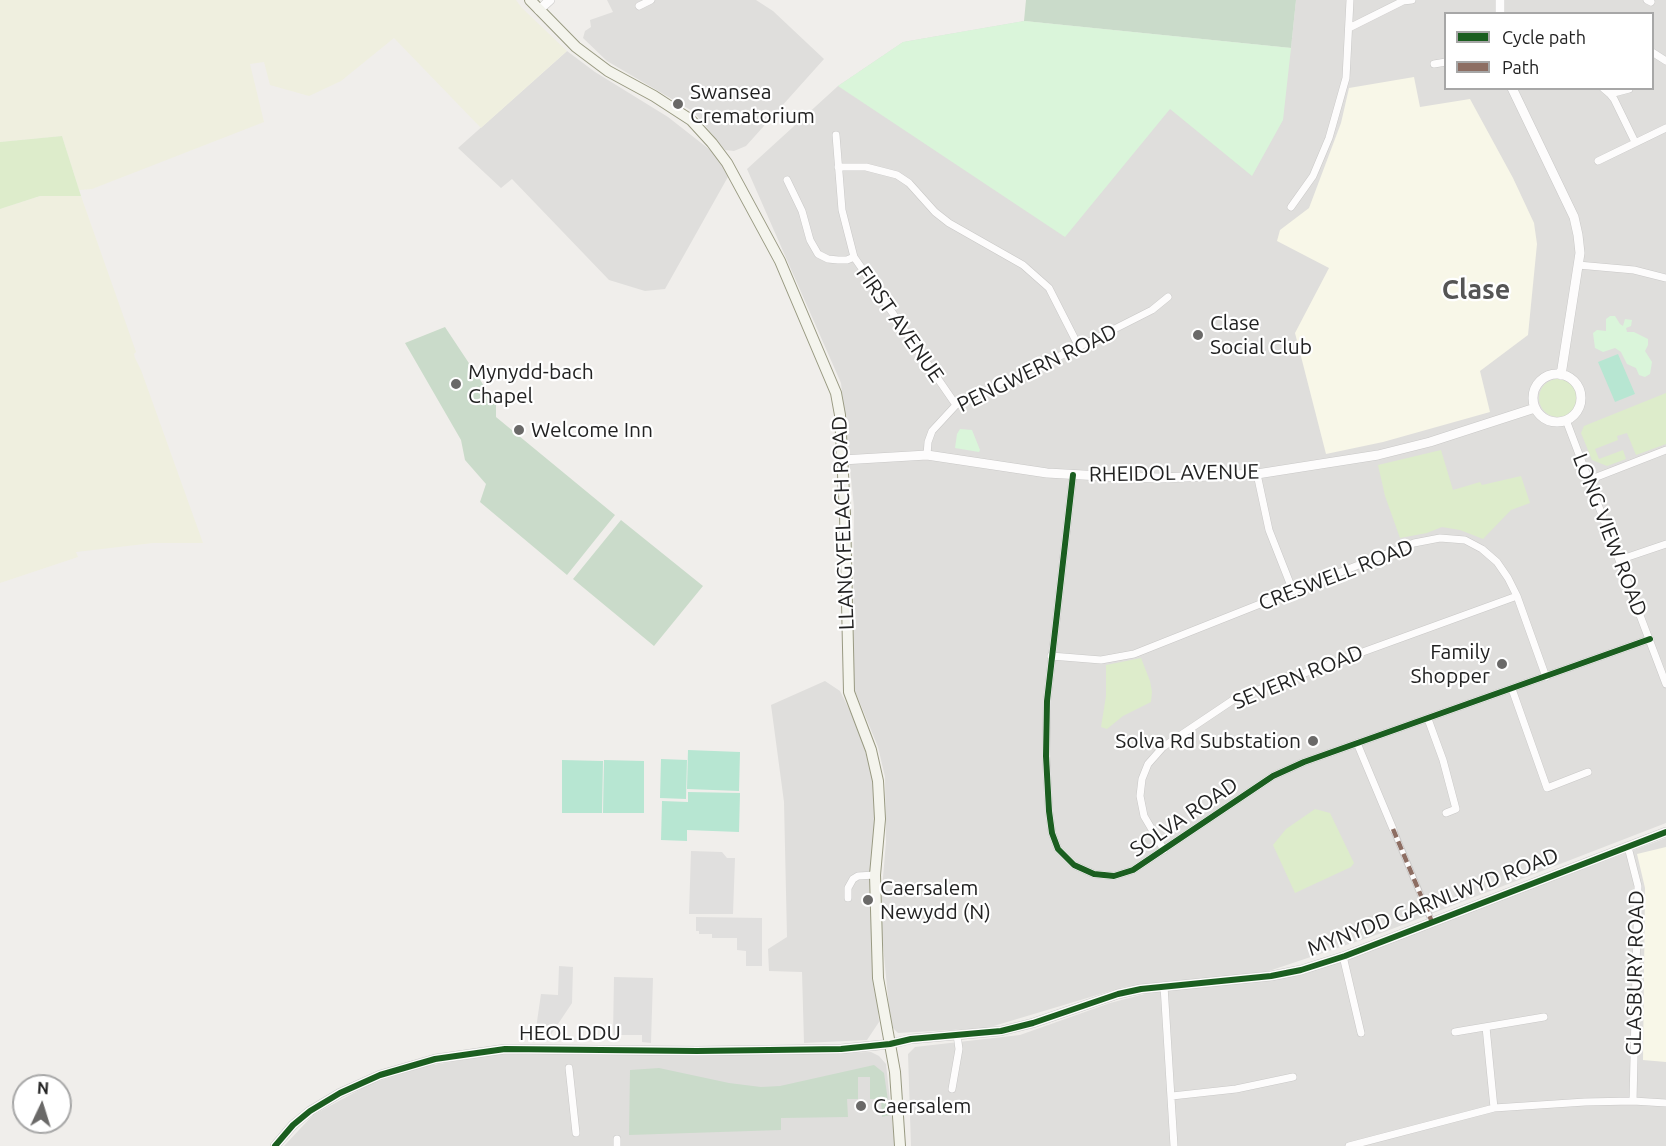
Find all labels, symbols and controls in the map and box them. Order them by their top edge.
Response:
legend [1444,12,1654,90]
text: Cycle path [1502,27,1586,47]
text: Path [1502,57,1539,77]
place label: Swansea Crematorium [690,79,815,129]
marker: Swansea Crematorium [671,97,685,111]
street label: FIRST AVENUE [851,261,949,387]
district label: Clase [1442,274,1510,306]
place label: Clase Social Club [1210,310,1312,360]
street label: PENGWERN ROAD [953,318,1121,418]
marker: Clase Social Club [1191,328,1205,342]
place label: Mynydd-bach Chapel [468,359,594,409]
marker: Mynydd-bach Chapel [449,377,463,391]
street label: LLANGYFELACH ROAD [827,416,859,630]
place label: Welcome Inn [531,417,653,443]
marker: Welcome Inn [512,423,526,437]
street label: LONG VIEW ROAD [1567,450,1653,620]
street label: RHEIDOL AVENUE [1089,459,1259,487]
street label: CRESWELL ROAD [1255,534,1417,616]
street label: SEVERN ROAD [1229,639,1367,715]
place label: Family Shopper [1411,639,1490,689]
marker: Family Shopper [1495,657,1509,671]
place label: Solva Rd Substation [1115,728,1301,754]
marker: Solva Rd Substation [1306,734,1320,748]
street label: SOLVA ROAD [1125,772,1243,862]
street label: MYNYDD GARNLWYD ROAD [1304,842,1562,962]
place label: Caersalem Newydd (N) [880,875,991,925]
street label: GLASBURY ROAD [1621,890,1649,1056]
marker: Caersalem Newydd (N) [861,893,875,907]
street label: HEOL DDU [519,1020,621,1046]
north arrow [12,1074,72,1134]
text: N [37,1079,50,1097]
place label: Caersalem [873,1093,971,1119]
marker: Caersalem [854,1099,868,1113]

